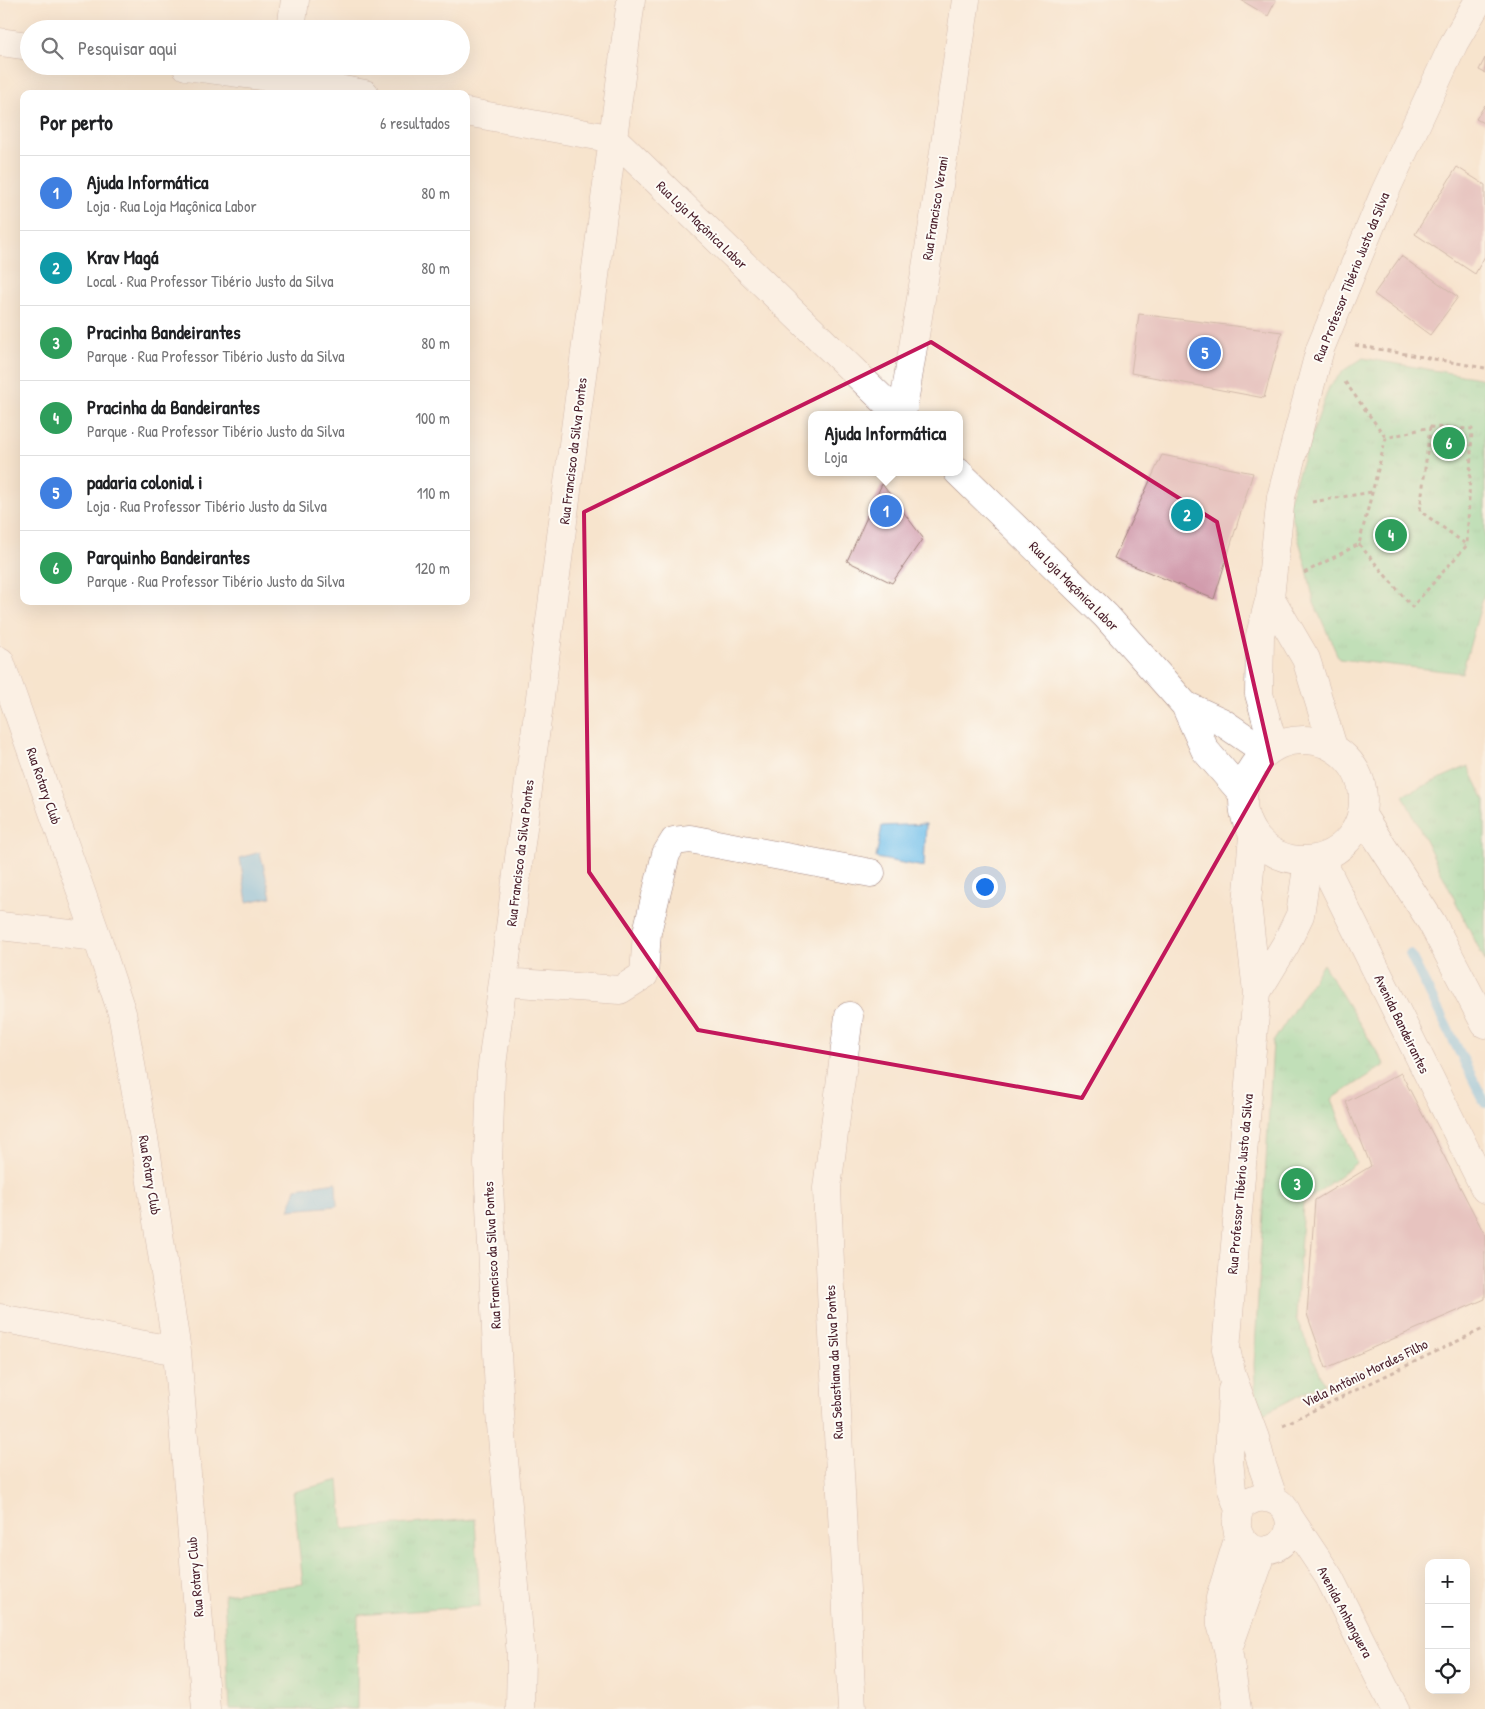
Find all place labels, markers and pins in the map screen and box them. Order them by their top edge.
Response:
pin: 5 [1189,334,1221,372]
pin: 6 [1433,424,1465,462]
pin: 1 [870,492,902,530]
pin: 2 [1171,496,1203,534]
pin: 4 [1375,516,1407,554]
pin: 3 [1281,1165,1313,1203]

